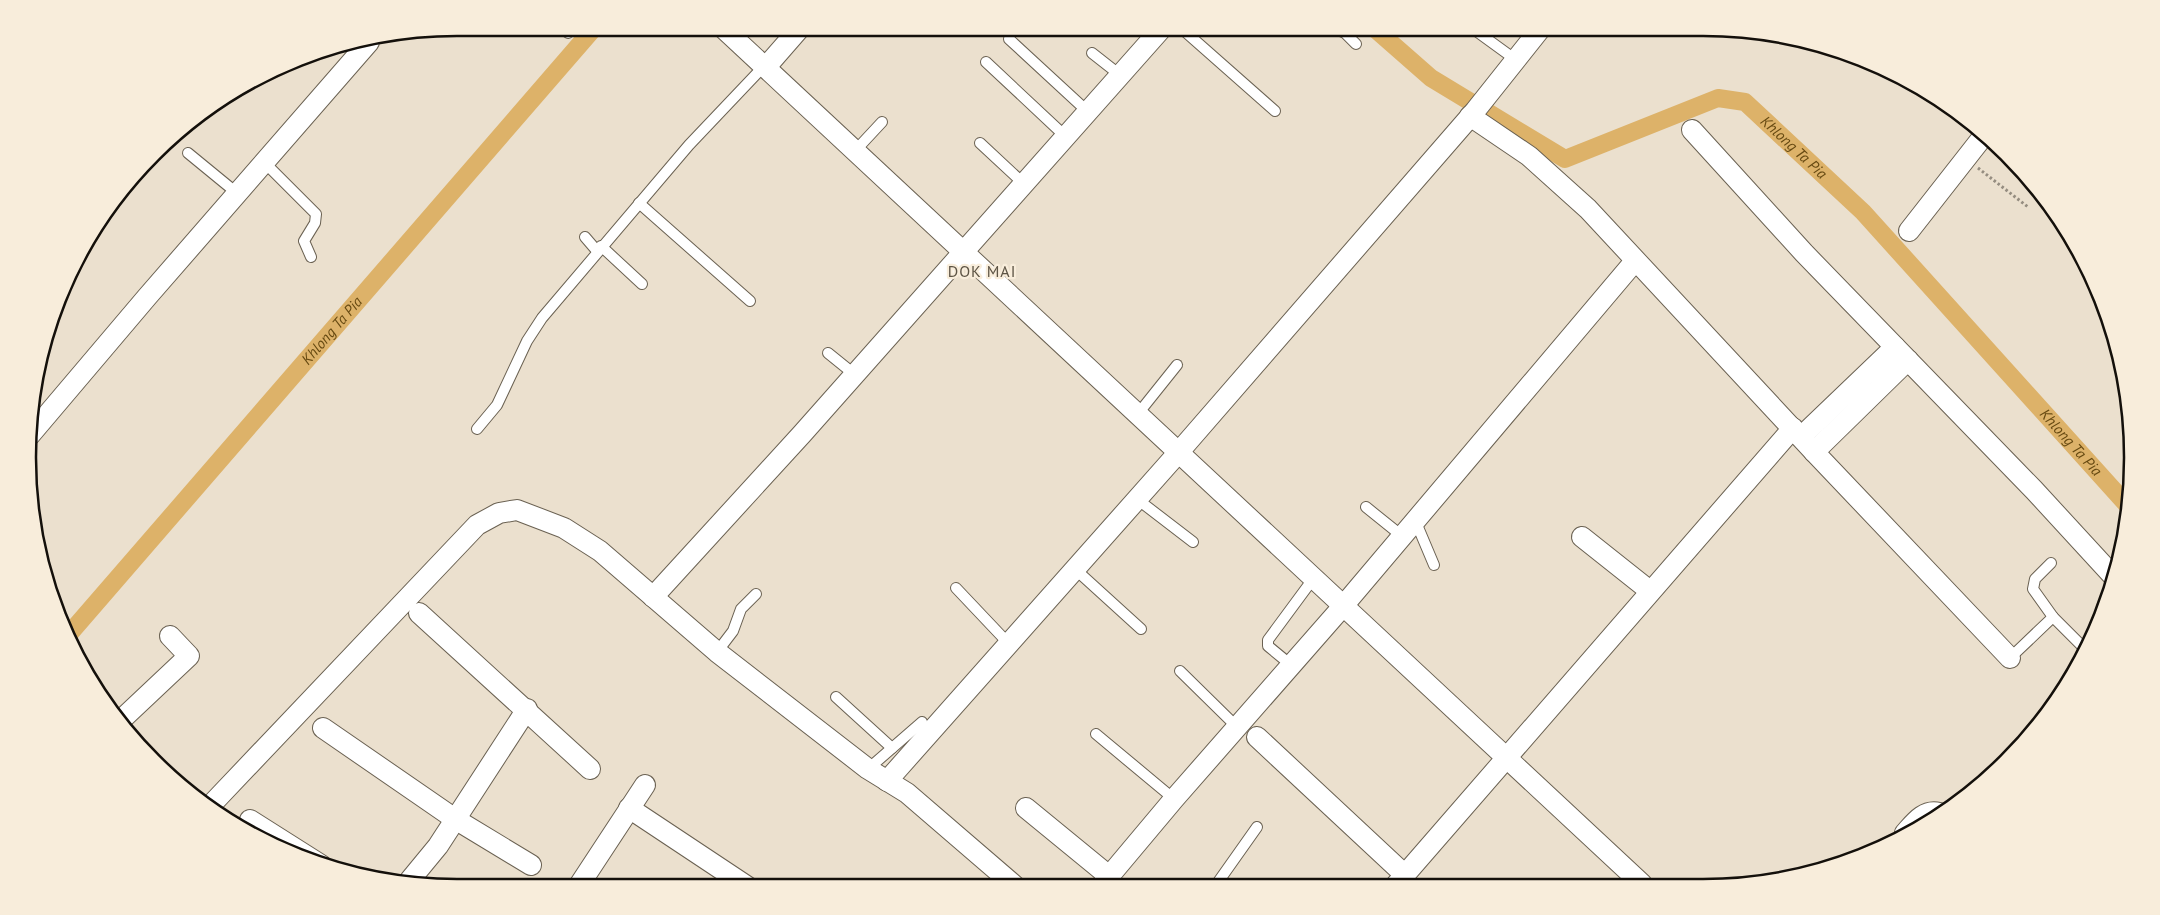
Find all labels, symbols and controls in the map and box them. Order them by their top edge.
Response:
water label: Khlong Ta Pia [1757,111,1832,183]
district label: DOK MAI [948,261,1016,281]
water label: Khlong Ta Pia [297,292,367,368]
water label: Khlong Ta Pia [2036,405,2107,480]

